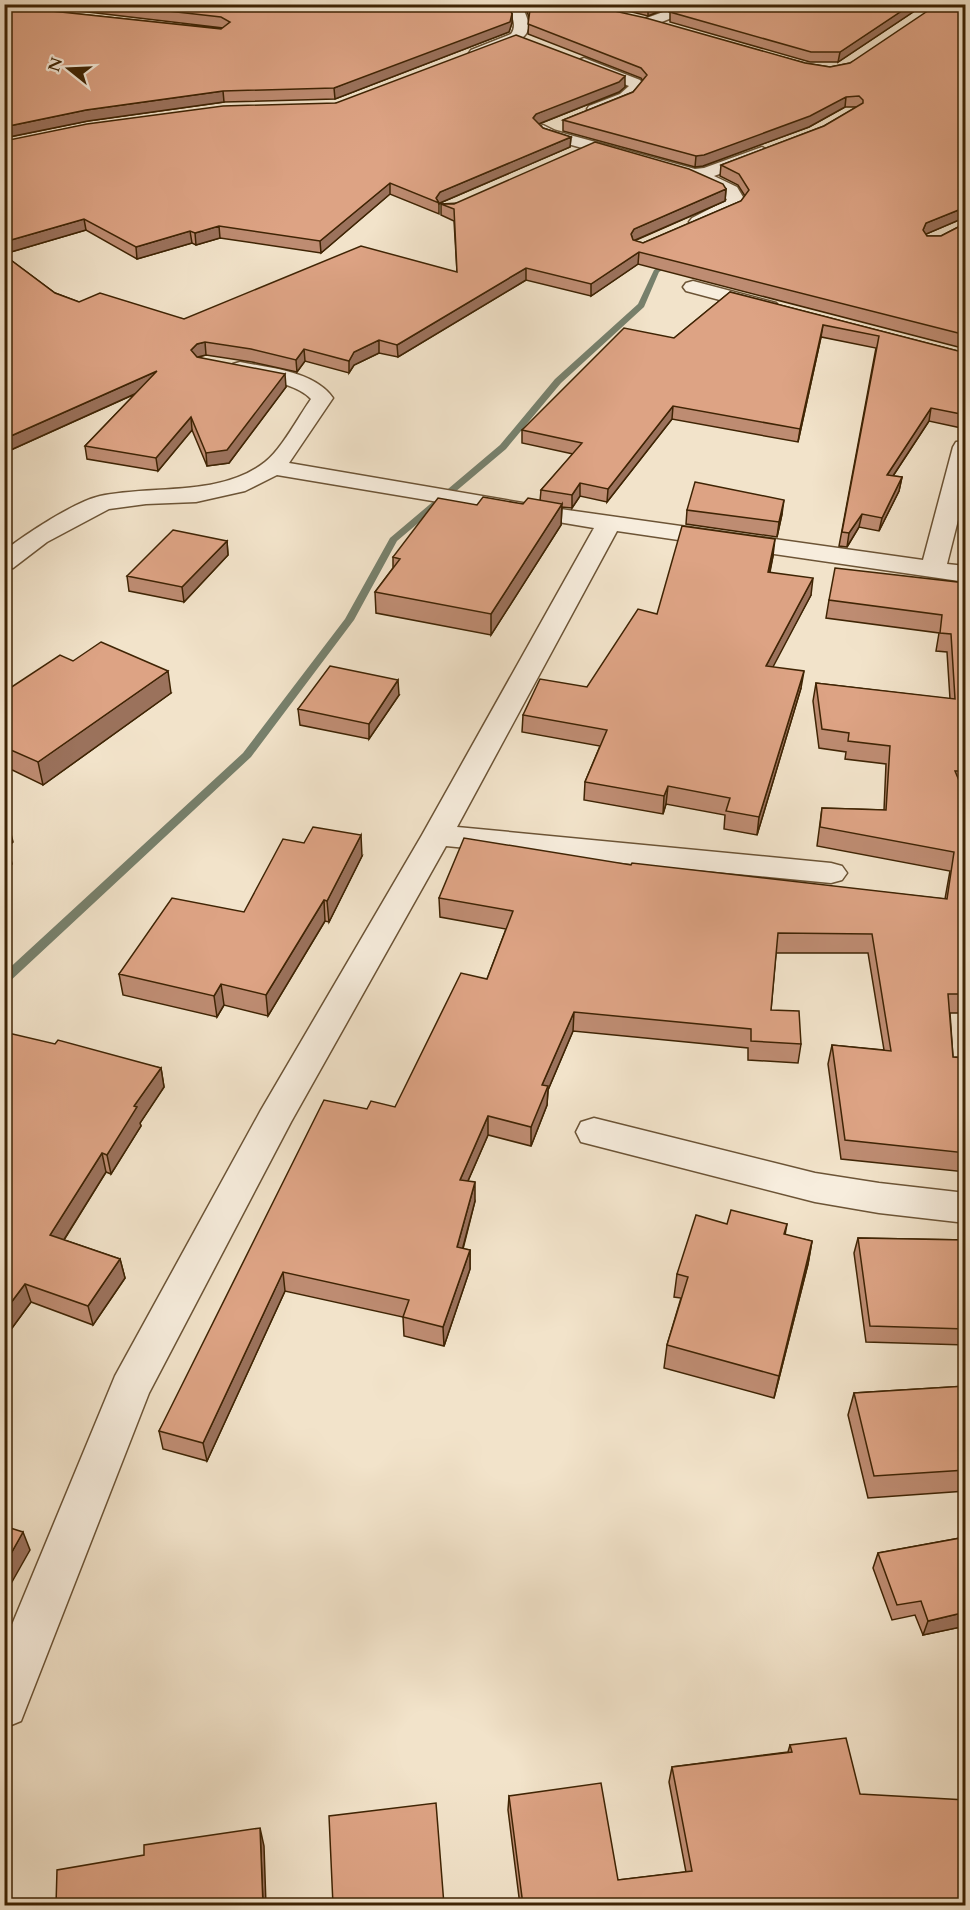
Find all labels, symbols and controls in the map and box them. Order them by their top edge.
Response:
north arrow [39,39,99,99]
text: N [43,55,68,75]

